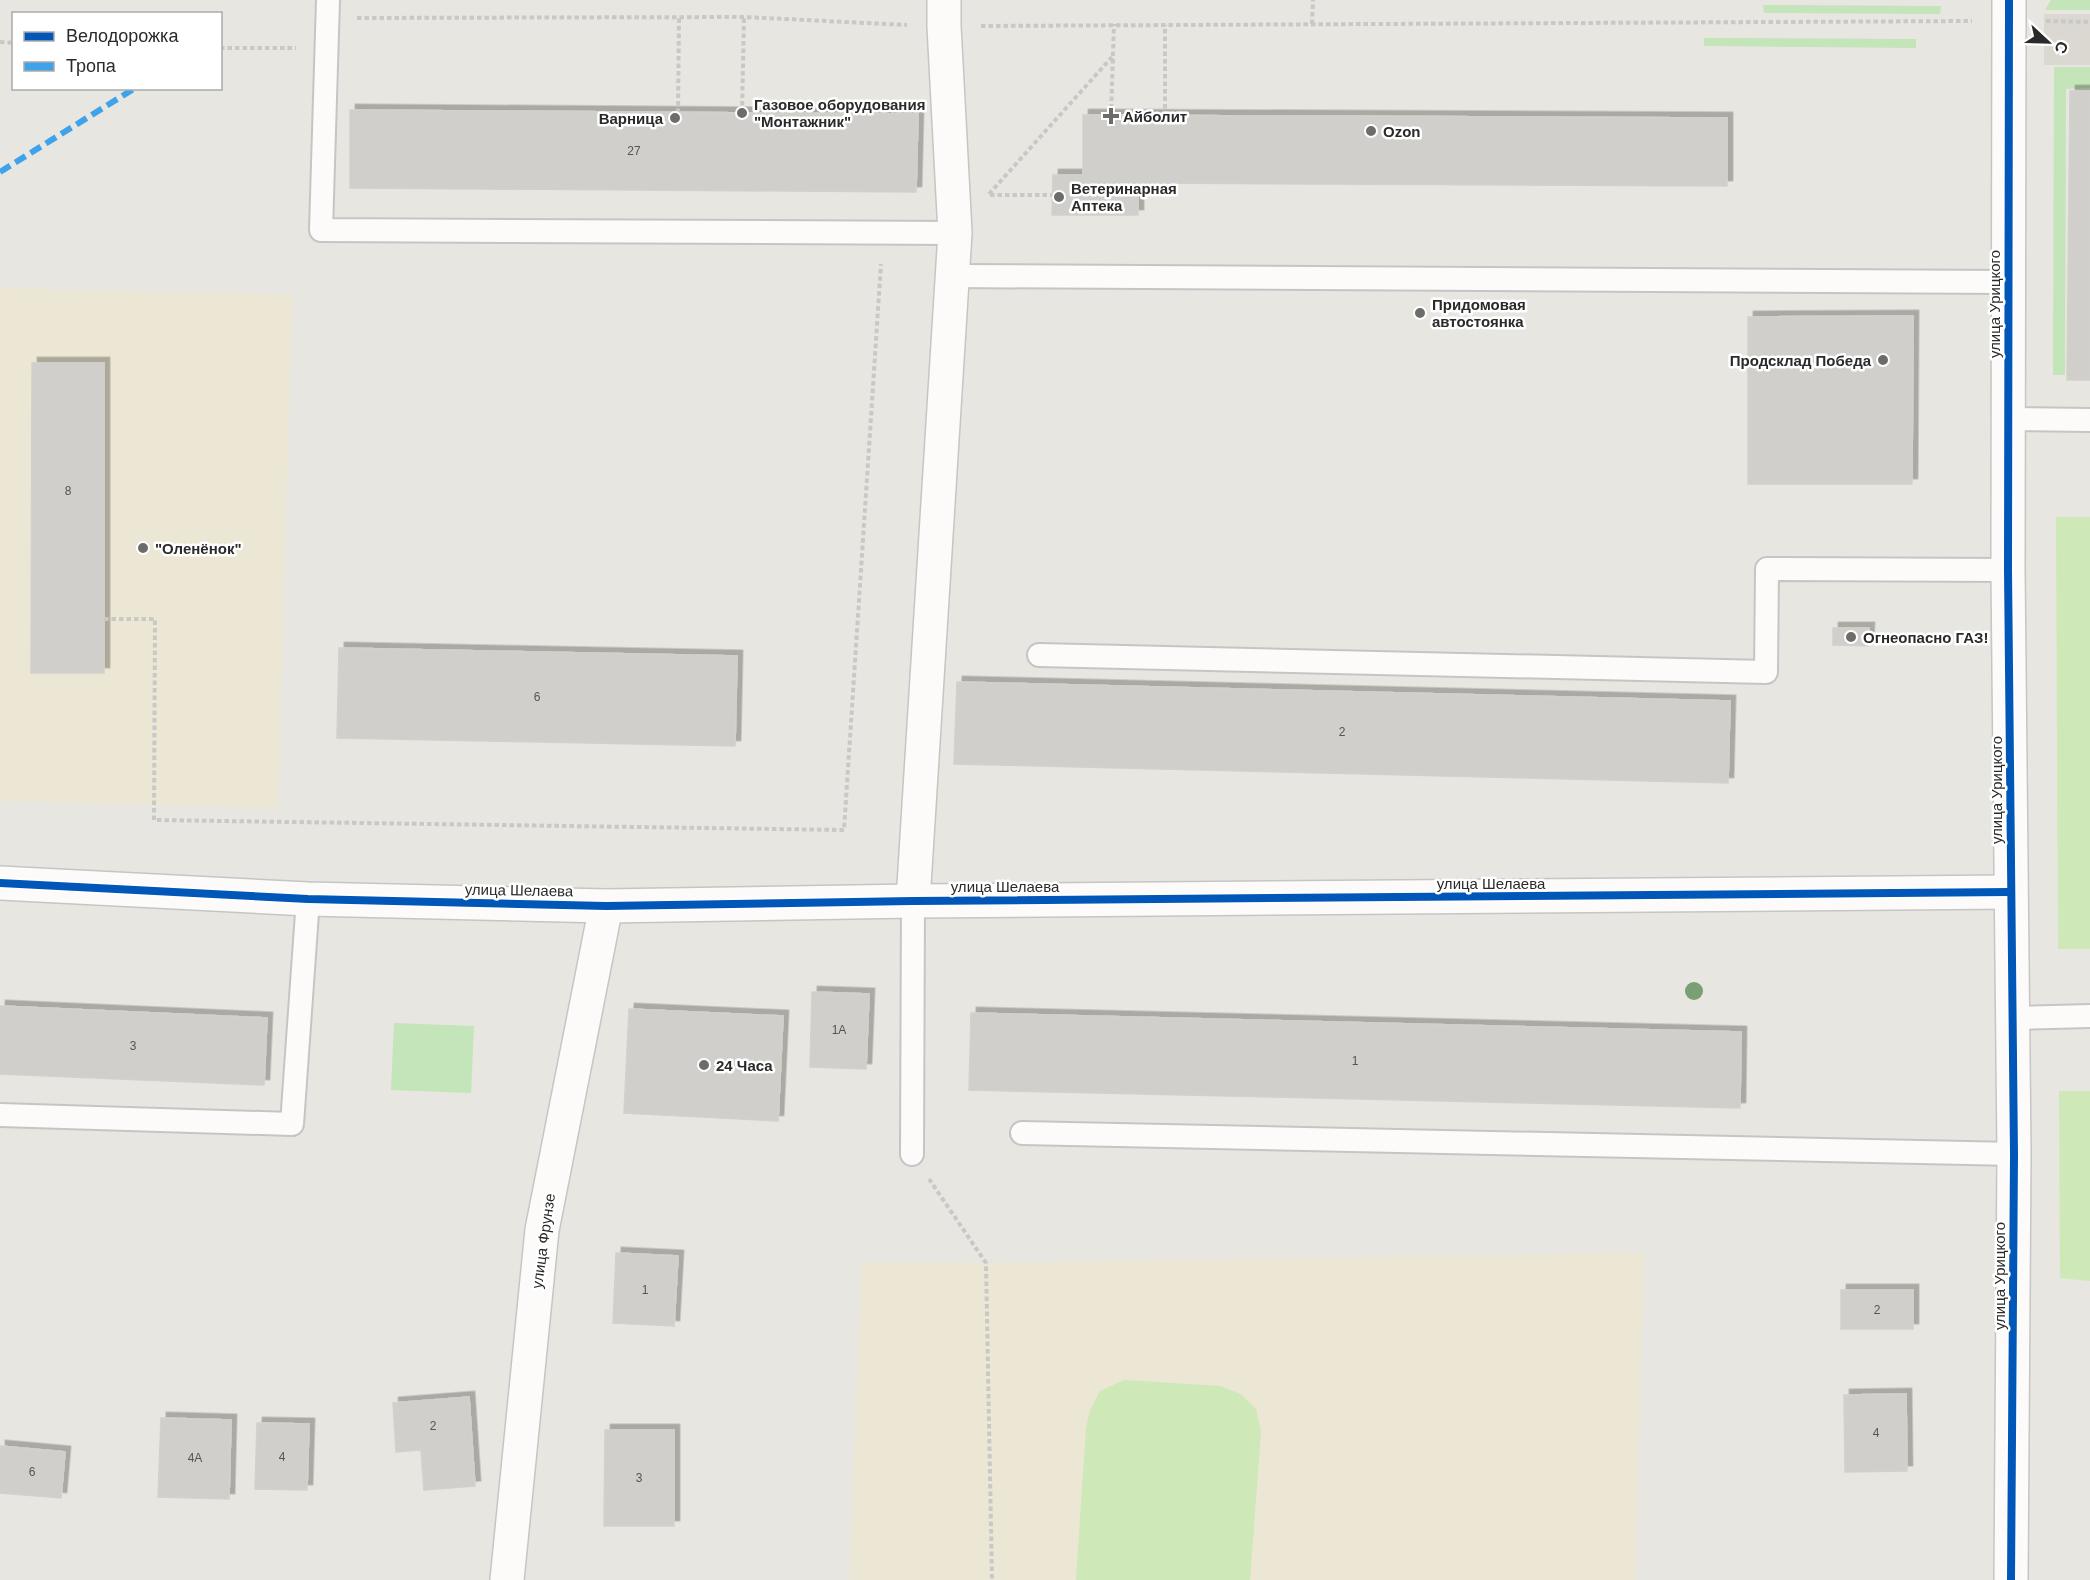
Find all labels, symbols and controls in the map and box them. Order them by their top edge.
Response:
legend [12,12,222,90]
north arrow [2018,12,2078,72]
text: Велодорожка [66,26,179,46]
text: С [2051,39,2071,56]
text: Тропа [66,56,117,76]
place label: Газовое оборудования "Монтажник" [754,96,925,130]
marker: Газовое оборудования "Монтажник" [735,106,749,120]
place label: Айболит [1123,108,1187,125]
marker: Айболит [1104,109,1118,123]
place label: Варница [599,110,664,127]
marker: Варница [668,111,682,125]
place label: Ozon [1383,123,1421,140]
marker: Ozon [1364,124,1378,138]
house number: 27 [627,144,641,158]
place label: Ветеринарная Аптека [1071,180,1177,214]
marker: Ветеринарная Аптека [1052,190,1066,204]
street label: улица Урицкого [1986,250,2003,358]
place label: Придомовая автостоянка [1432,296,1526,330]
marker: Придомовая автостоянка [1413,306,1427,320]
place label: Продсклад Победа [1730,352,1872,369]
marker: Продсклад Победа [1876,353,1890,367]
house number: 8 [65,484,72,498]
place label: "Оленёнок" [155,540,242,557]
marker: "Оленёнок" [136,541,150,555]
place label: Огнеопасно ГАЗ! [1863,629,1988,646]
marker: Огнеопасно ГАЗ! [1844,630,1858,644]
house number: 6 [534,690,541,704]
house number: 2 [1339,725,1346,739]
street label: улица Урицкого [1988,736,2005,844]
street label: улица Шелаева [1437,875,1546,892]
street label: улица Шелаева [951,878,1060,895]
street label: улица Шелаева [465,881,574,899]
house number: 1А [832,1023,846,1037]
house number: 3 [130,1039,137,1053]
house number: 1 [1352,1054,1359,1068]
place label: 24 Часа [716,1057,773,1074]
marker: 24 Часа [697,1058,711,1072]
street label: улица Фрунзе [528,1192,558,1290]
street label: улица Урицкого [1991,1222,2008,1330]
house number: 1 [642,1283,649,1297]
house number: 2 [1874,1303,1881,1317]
house number: 2 [430,1419,437,1433]
house number: 4 [1873,1426,1880,1440]
house number: 4 [279,1450,286,1464]
house number: 4А [188,1451,202,1465]
house number: 6 [29,1465,36,1479]
house number: 3 [636,1471,643,1485]

